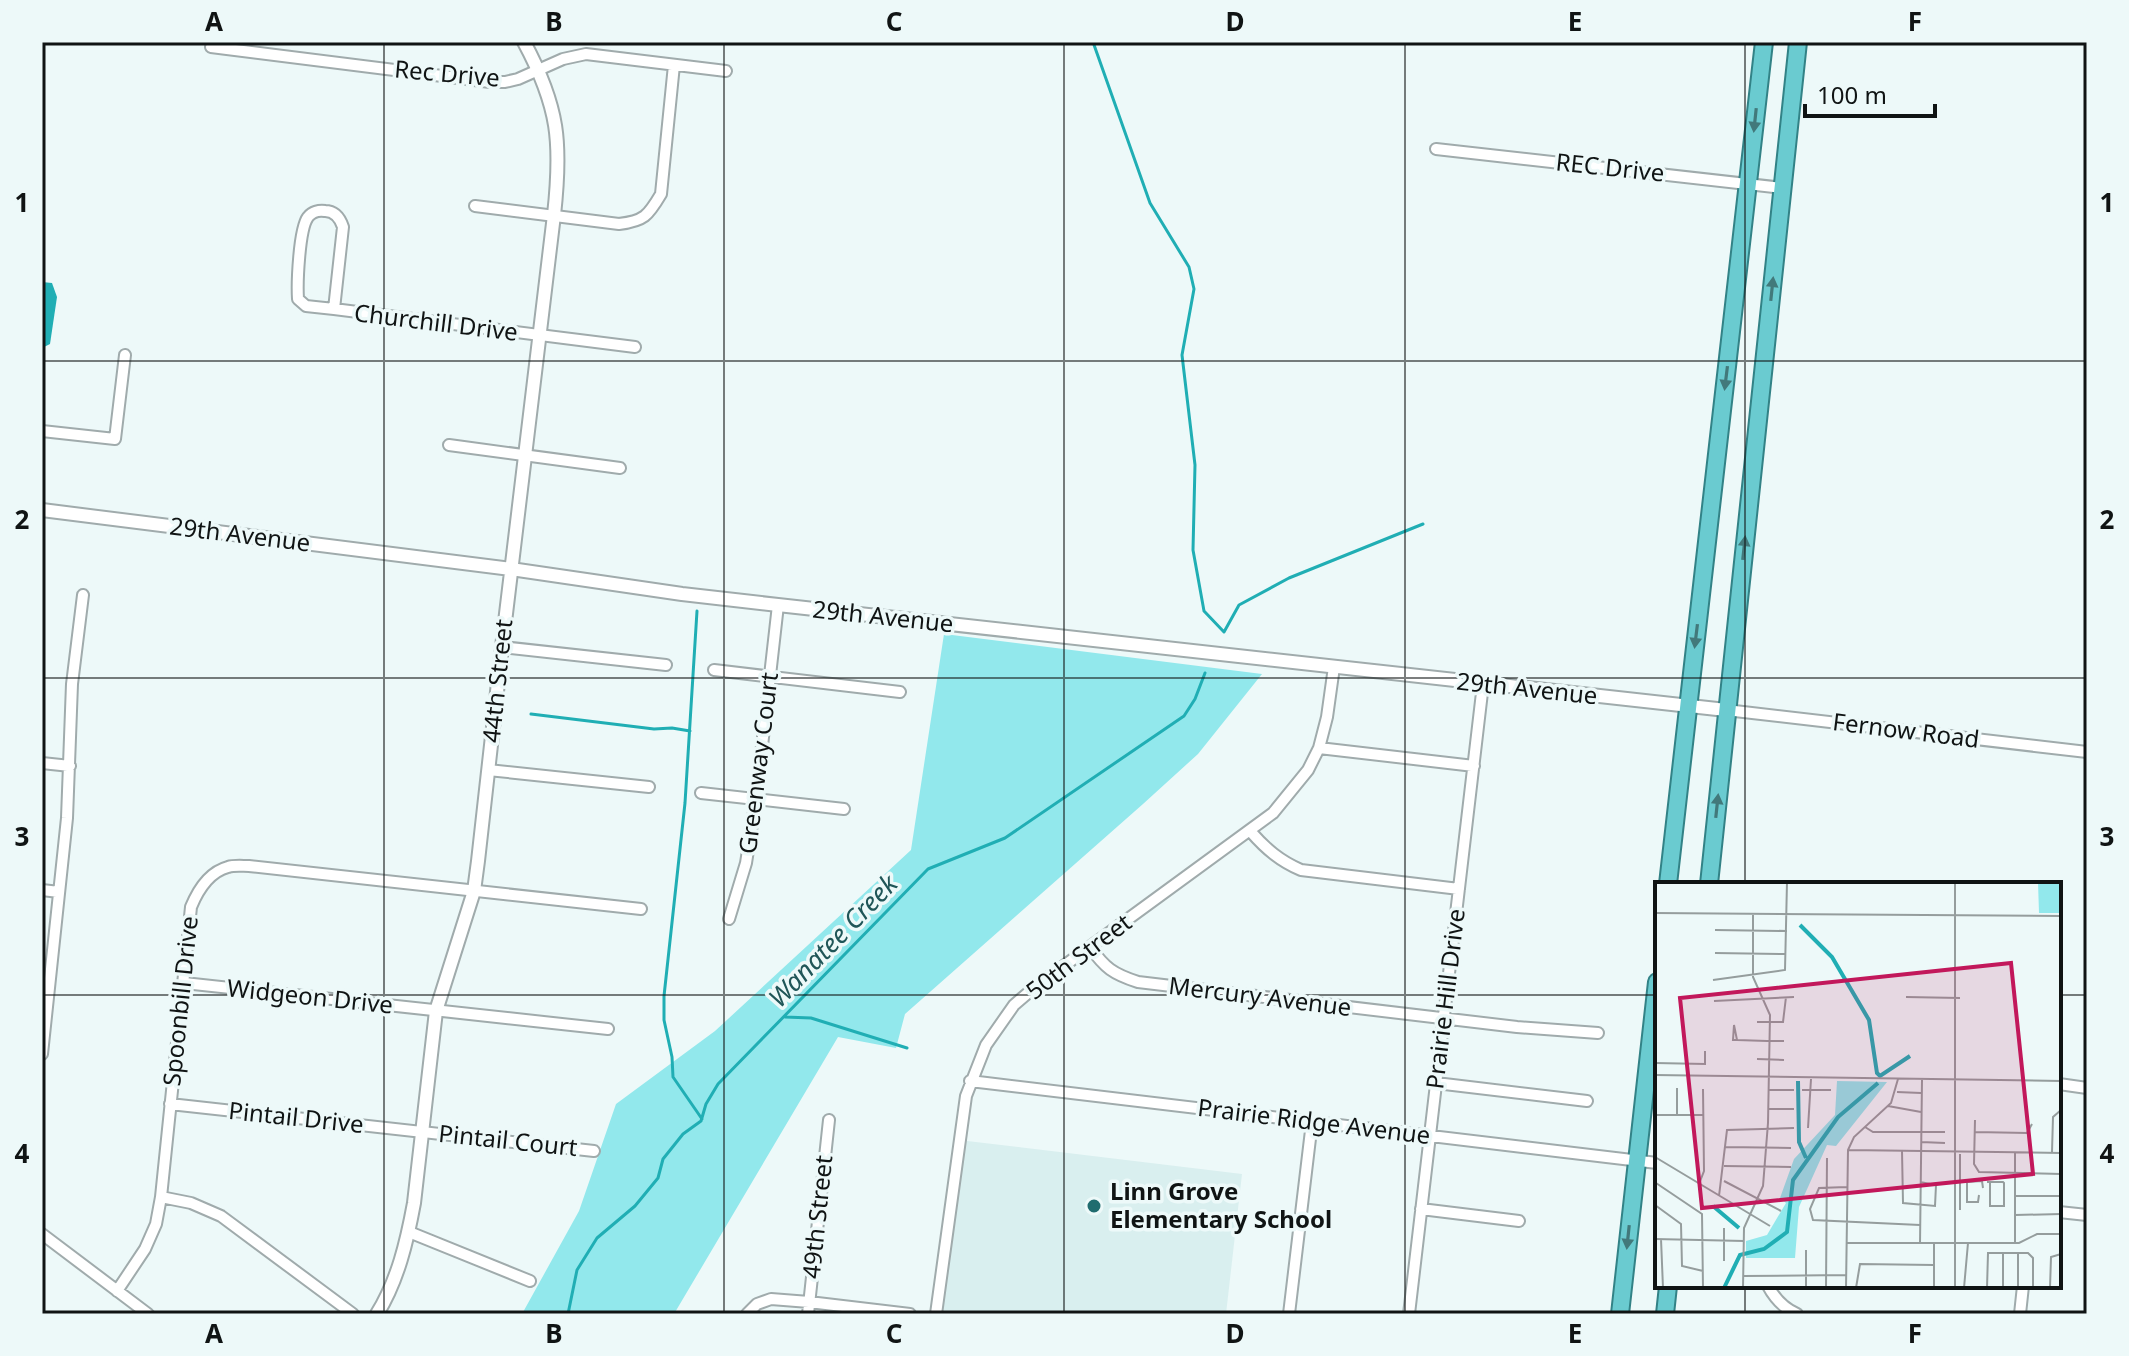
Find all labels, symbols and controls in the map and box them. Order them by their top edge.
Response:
text: A [205,3,223,39]
text: B [545,3,563,39]
text: C [886,3,902,39]
text: D [1225,3,1245,39]
text: E [1568,3,1582,39]
text: F [1908,3,1922,39]
street label: Rec Drive [393,51,501,94]
scale bar [1805,68,1935,118]
text: 100 m [1817,78,1887,111]
one-way arrow [1749,107,1762,132]
street label: REC Drive [1554,144,1666,189]
text: 1 [15,184,29,220]
text: 1 [2100,184,2114,220]
one-way arrow [1766,276,1779,301]
street label: Churchill Drive [352,295,520,348]
one-way arrow [1719,366,1732,391]
text: 2 [15,501,30,537]
text: 2 [2100,501,2115,537]
street label: 29th Avenue [168,509,312,559]
one-way arrow [1737,535,1750,560]
street label: 29th Avenue [811,592,955,639]
street label: 44th Street [474,617,519,744]
one-way arrow [1690,624,1703,649]
street label: 29th Avenue [1455,664,1599,711]
street label: Greenway Court [730,670,785,856]
street label: Fernow Road [1831,704,1981,755]
one-way arrow [1710,793,1723,818]
text: 3 [15,818,29,854]
text: 3 [2100,818,2114,854]
water label: Wanatee Creek [760,865,906,1015]
inset map [1655,882,2061,1288]
street label: 50th Street [1019,905,1138,1006]
street label: Prairie Hill Drive [1417,907,1472,1091]
street label: Spoonbill Drive [154,914,205,1087]
street label: Mercury Avenue [1167,968,1353,1023]
street label: Widgeon Drive [226,970,395,1021]
street label: Prairie Ridge Avenue [1196,1090,1432,1151]
street label: Pintail Drive [227,1093,365,1140]
street label: Pintail Court [437,1116,580,1163]
text: 4 [15,1135,30,1171]
text: 4 [2100,1135,2115,1171]
street label: 49th Street [794,1153,839,1280]
place label: Linn Grove Elementary School [1110,1174,1332,1235]
marker: Linn Grove Elementary School [1085,1197,1103,1215]
one-way arrow [1622,1225,1635,1250]
text: A [205,1315,223,1351]
text: B [545,1315,563,1351]
text: C [886,1315,902,1351]
text: D [1225,1315,1245,1351]
text: E [1568,1315,1582,1351]
text: F [1908,1315,1922,1351]

